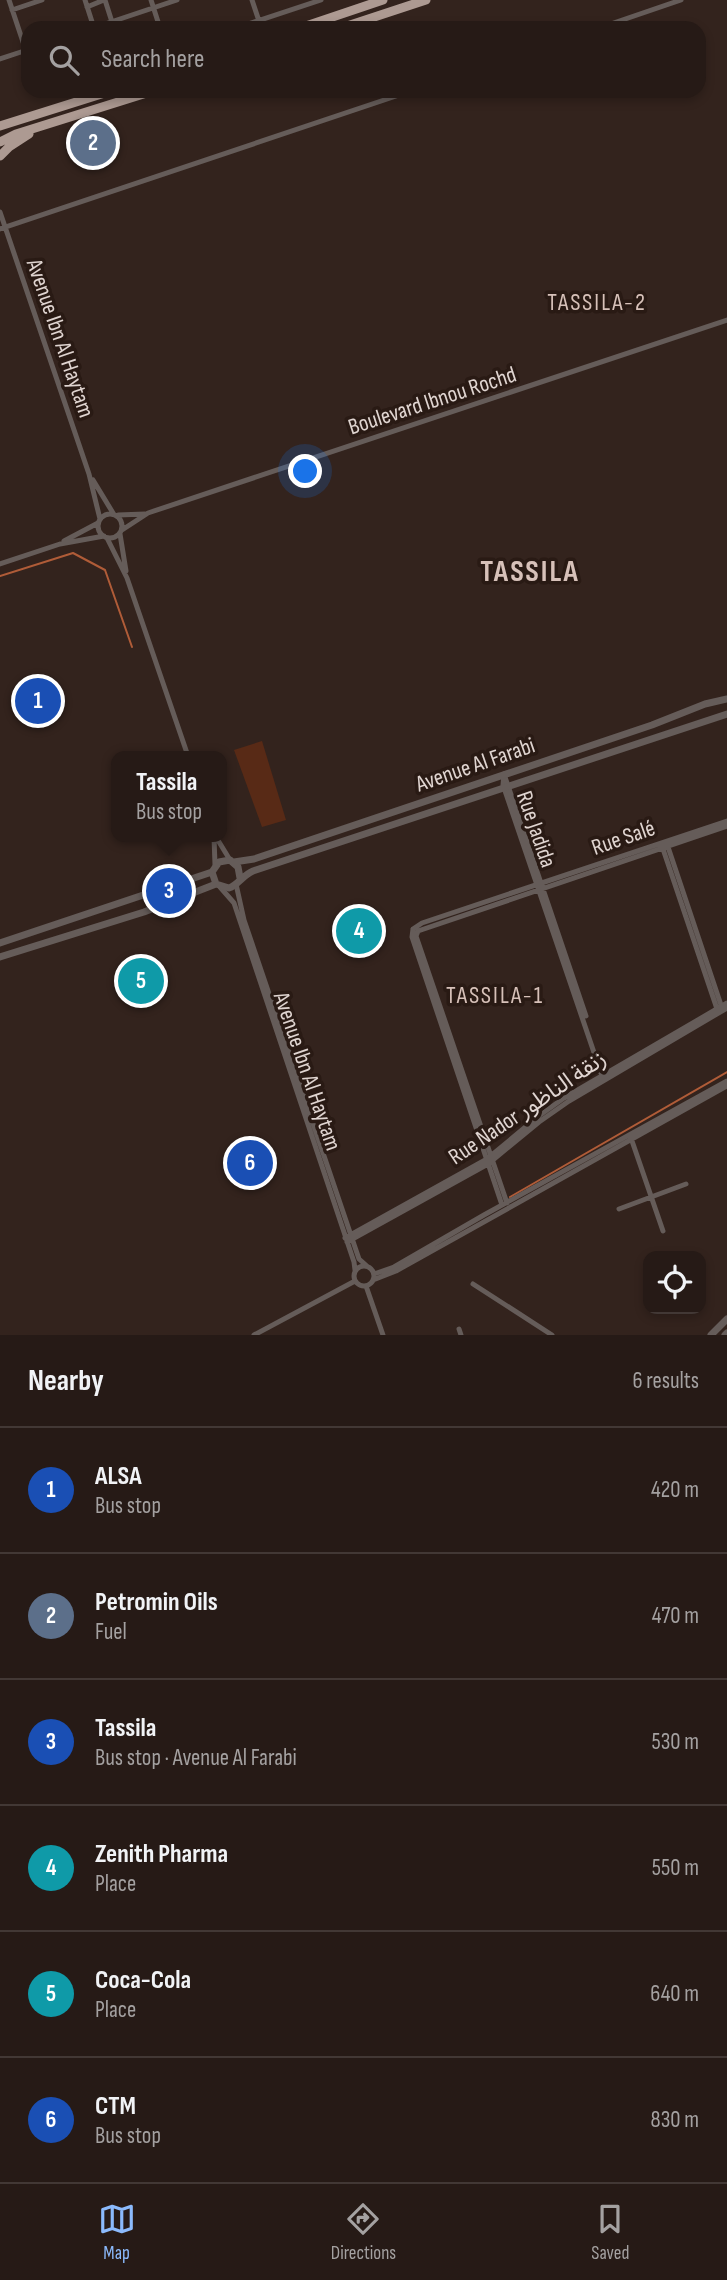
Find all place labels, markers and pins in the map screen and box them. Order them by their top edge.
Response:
pin: 2 [70,117,116,169]
pin: 1 [15,675,61,727]
pin: 3 [146,865,192,917]
pin: 4 [336,905,382,957]
pin: 5 [118,955,164,1007]
pin: 6 [227,1137,273,1189]

